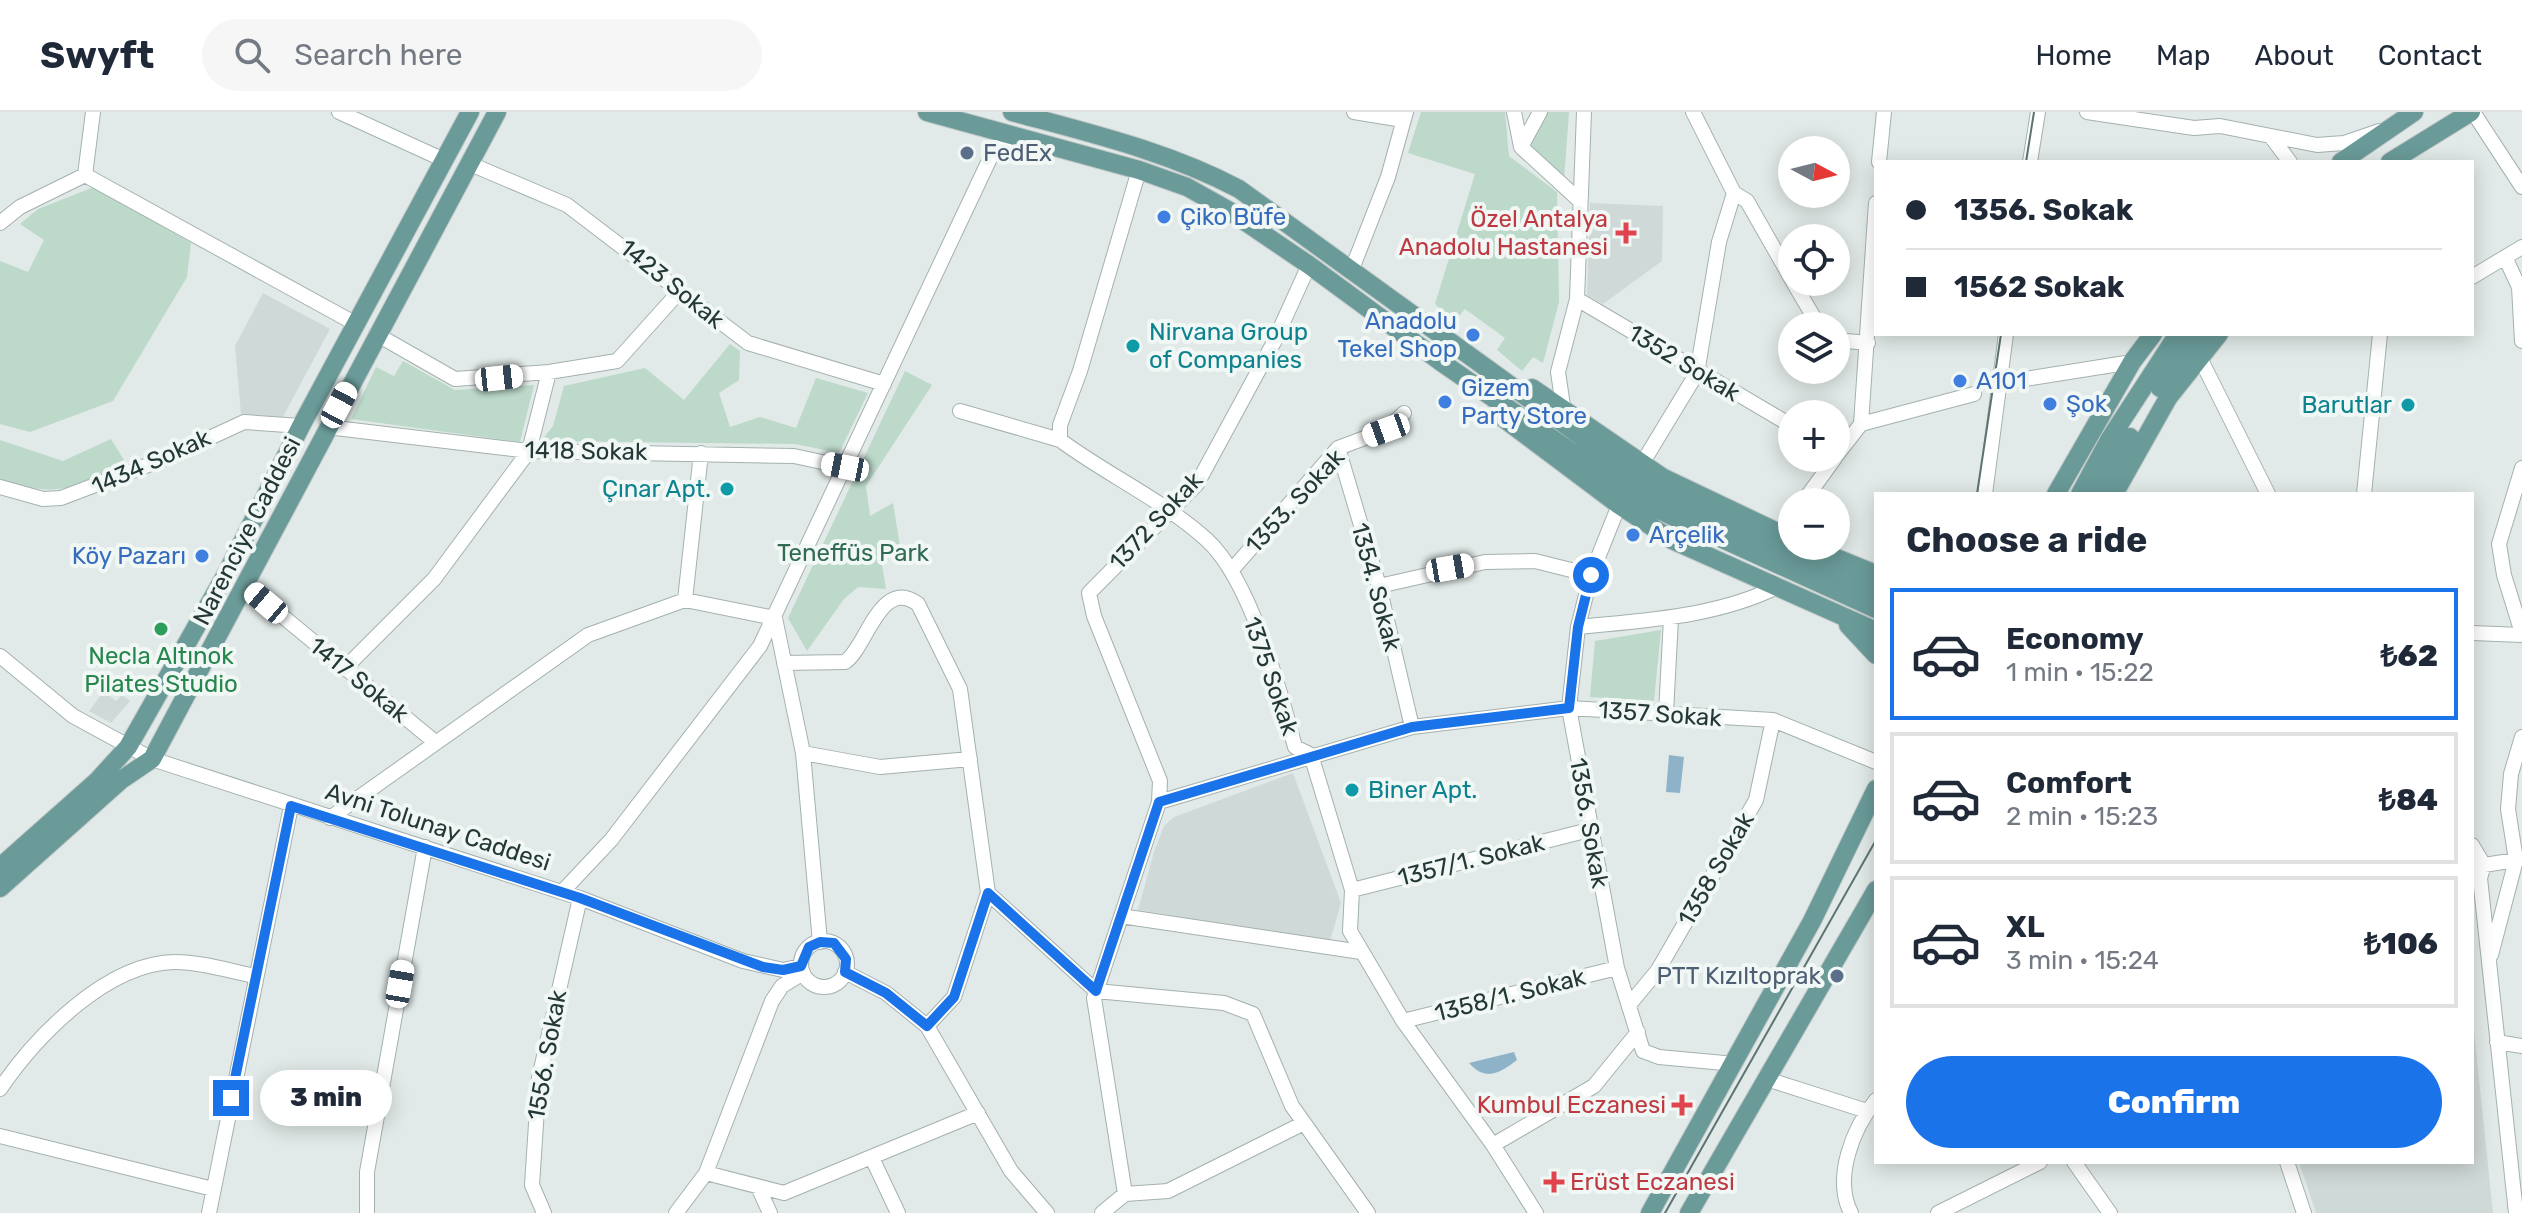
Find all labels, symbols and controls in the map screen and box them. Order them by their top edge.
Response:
search box [202,19,762,91]
text: Swyft [40,32,154,78]
icon: search [230,33,274,77]
text: Search here [294,37,463,73]
text: Home [2035,39,2112,72]
text: Map [2156,39,2210,72]
text: About [2254,39,2334,72]
text: Contact [2378,39,2482,72]
north arrow [1778,136,1850,208]
map controls [1778,136,1850,560]
place label: FedEx [983,139,1052,167]
marker: FedEx [958,144,976,162]
text: 1356. Sokak [1954,192,2133,228]
place label: Çiko Büfe [1180,203,1286,231]
place label: Özel Antalya Anadolu Hastanesi [1399,205,1608,261]
marker: Çiko Büfe [1155,208,1173,226]
marker: Özel Antalya Anadolu Hastanesi [1615,222,1637,244]
button: locate [1778,224,1850,296]
street label: 1423 Sokak [614,233,730,335]
text: 1562 Sokak [1954,269,2124,305]
place label: Anadolu Tekel Shop [1337,307,1457,363]
button: layers [1778,312,1850,384]
place label: Nirvana Group of Companies [1149,318,1308,374]
street label: 1352 Sokak [1623,319,1745,408]
marker: Anadolu Tekel Shop [1464,326,1482,344]
marker: Nirvana Group of Companies [1124,337,1142,355]
car [474,364,524,392]
place label: A101 [1976,367,2027,395]
marker: A101 [1951,372,1969,390]
place label: Gizem Party Store [1461,374,1587,430]
car [317,378,361,432]
place label: Şok [2066,390,2108,418]
place label: Barutlar [2302,391,2392,419]
marker: Gizem Party Store [1436,393,1454,411]
marker: Şok [2041,395,2059,413]
marker: Barutlar [2399,396,2417,414]
button: + [1778,400,1850,472]
car [1359,411,1413,449]
street label: 1434 Sokak [87,423,215,501]
street label: Narenciye Caddesi [187,432,307,630]
street label: 1418 Sokak [524,436,648,466]
street label: 1353. Sokak [1240,443,1351,559]
car [819,451,871,483]
street label: 1372 Sokak [1104,466,1209,576]
place label: Çınar Apt. [602,475,711,503]
marker: Çınar Apt. [718,480,736,498]
button: − [1778,488,1850,560]
text: Choose a ride [1906,518,2147,561]
street label: 1354. Sokak [1345,520,1407,655]
place label: Arçelik [1649,521,1725,549]
marker: Arçelik [1624,526,1642,544]
park label: Teneffüs Park [777,539,930,567]
place label: Köy Pazarı [72,542,186,570]
marker: Köy Pazarı [193,547,211,565]
car [1424,552,1476,584]
route start [1573,557,1609,593]
car [240,578,292,628]
street label: 1375 Sokak [1238,613,1305,740]
icon: car [1910,618,1982,690]
marker: Necla Altınok Pilates Studio [152,620,170,638]
text: Economy [2006,621,2144,657]
street label: 1417 Sokak [304,631,415,729]
text: ₺62 [2380,638,2438,674]
place label: Necla Altınok Pilates Studio [84,642,238,698]
text: 1 min · 15:22 [2006,657,2154,688]
street label: 1357 Sokak [1597,696,1723,732]
street label: 1356. Sokak [1564,756,1614,891]
icon: car [1910,762,1982,834]
text: Comfort [2006,765,2132,801]
place label: Biner Apt. [1368,776,1477,804]
street label: Avni Tolunay Caddesi [322,777,554,877]
marker: Biner Apt. [1343,781,1361,799]
text: ₺84 [2379,782,2438,818]
text: 2 min · 15:23 [2006,801,2158,832]
street label: 1358 Sokak [1672,807,1760,931]
street label: 1357/1. Sokak [1395,828,1548,892]
icon: car [1910,906,1982,978]
text: XL [2006,909,2045,945]
text: ₺106 [2364,926,2438,962]
text: 3 min · 15:24 [2006,945,2159,976]
car [384,958,416,1010]
place label: PTT Kızıltoprak [1656,962,1822,990]
street label: 1358/1. Sokak [1432,963,1589,1027]
marker: PTT Kızıltoprak [1828,967,1846,985]
street label: 1556. Sokak [522,987,572,1122]
button: Confirm [1906,1056,2442,1148]
callout: 3 min [259,1070,391,1126]
route end [213,1080,249,1116]
text: 3 min [290,1082,362,1113]
place label: Kumbul Eczanesi [1477,1091,1666,1119]
marker: Kumbul Eczanesi [1673,1096,1691,1114]
place label: Erüst Eczanesi [1570,1168,1735,1196]
marker: Erüst Eczanesi [1545,1173,1563,1191]

